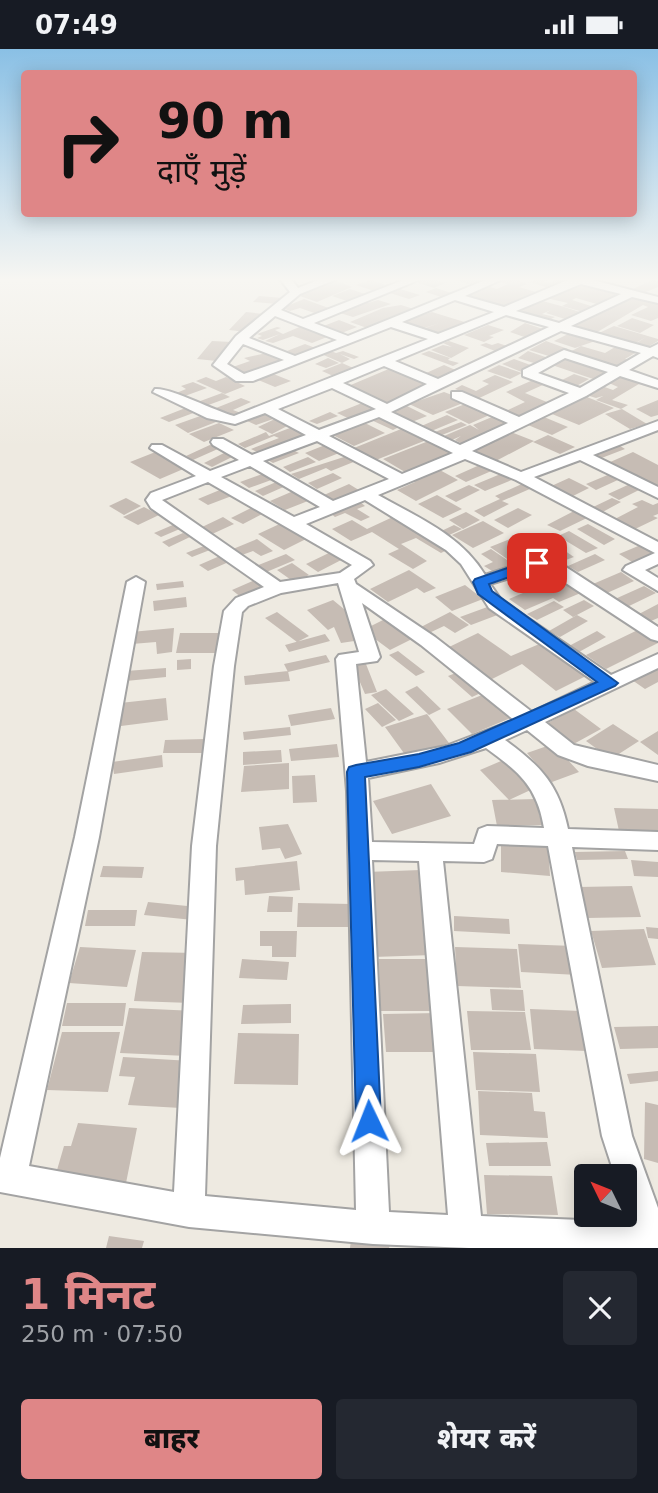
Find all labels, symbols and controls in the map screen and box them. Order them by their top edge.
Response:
text: 07:49 [35,10,118,40]
text: 90 m [157,93,293,150]
icon: right [42,98,133,189]
text: दाएँ मुड़ें [157,152,246,190]
pin [507,533,567,593]
icon: arrive [518,544,556,582]
position arrow [332,1084,406,1158]
north arrow [574,1164,637,1227]
map controls [574,1164,637,1227]
text: 1 मिनट [21,1270,155,1319]
button: close [563,1271,637,1345]
text: 250 m · 07:50 [21,1321,183,1347]
button: बाहर [21,1399,322,1479]
button: शेयर करें [336,1399,637,1479]

